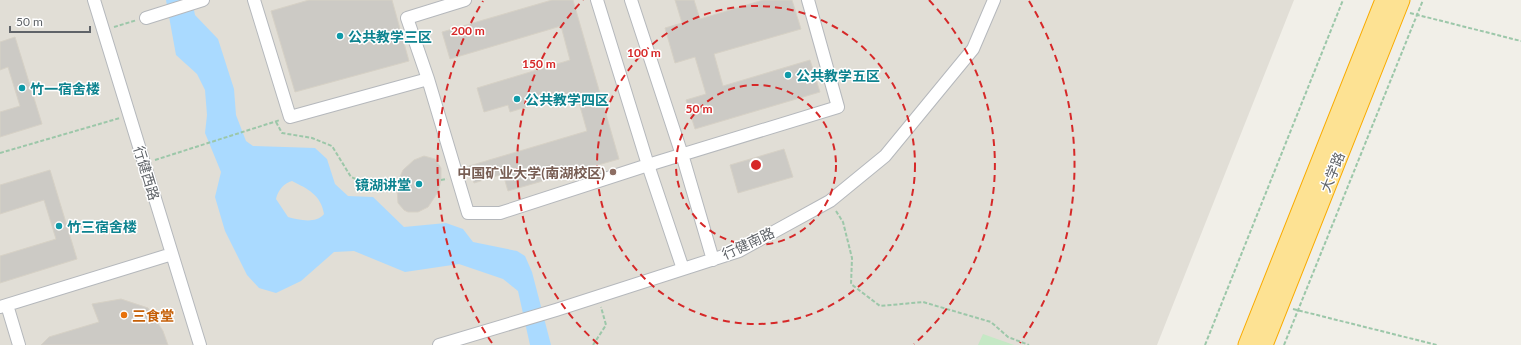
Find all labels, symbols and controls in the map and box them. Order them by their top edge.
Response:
scale bar [10,8,90,34]
text: 50 m [16,14,43,29]
text: 200 m [451,23,485,38]
place label: 公共教学三区 [348,28,432,45]
marker: 公共教学三区 [335,31,345,41]
text: 100 m [627,45,661,60]
text: 150 m [522,56,556,71]
place label: 公共教学五区 [796,67,880,84]
marker: 公共教学五区 [783,70,793,80]
place label: 竹一宿舍楼 [30,80,100,97]
marker: 竹一宿舍楼 [17,83,27,93]
place label: 公共教学四区 [525,91,609,108]
marker: 公共教学四区 [512,94,522,104]
text: 50 m [686,101,712,116]
street label: 行健西路 [131,144,163,202]
street label: 大学路 [1316,149,1348,195]
centre of rings [749,158,763,172]
place label: 中国矿业大学(南湖校区) [457,164,605,181]
marker: 中国矿业大学(南湖校区) [608,167,618,177]
place label: 镜湖讲堂 [355,176,411,193]
marker: 镜湖讲堂 [414,179,424,189]
place label: 竹三宿舍楼 [67,218,137,235]
marker: 竹三宿舍楼 [54,221,64,231]
street label: 行健南路 [719,223,777,263]
place label: 三食堂 [132,307,174,324]
marker: 三食堂 [119,310,129,320]

